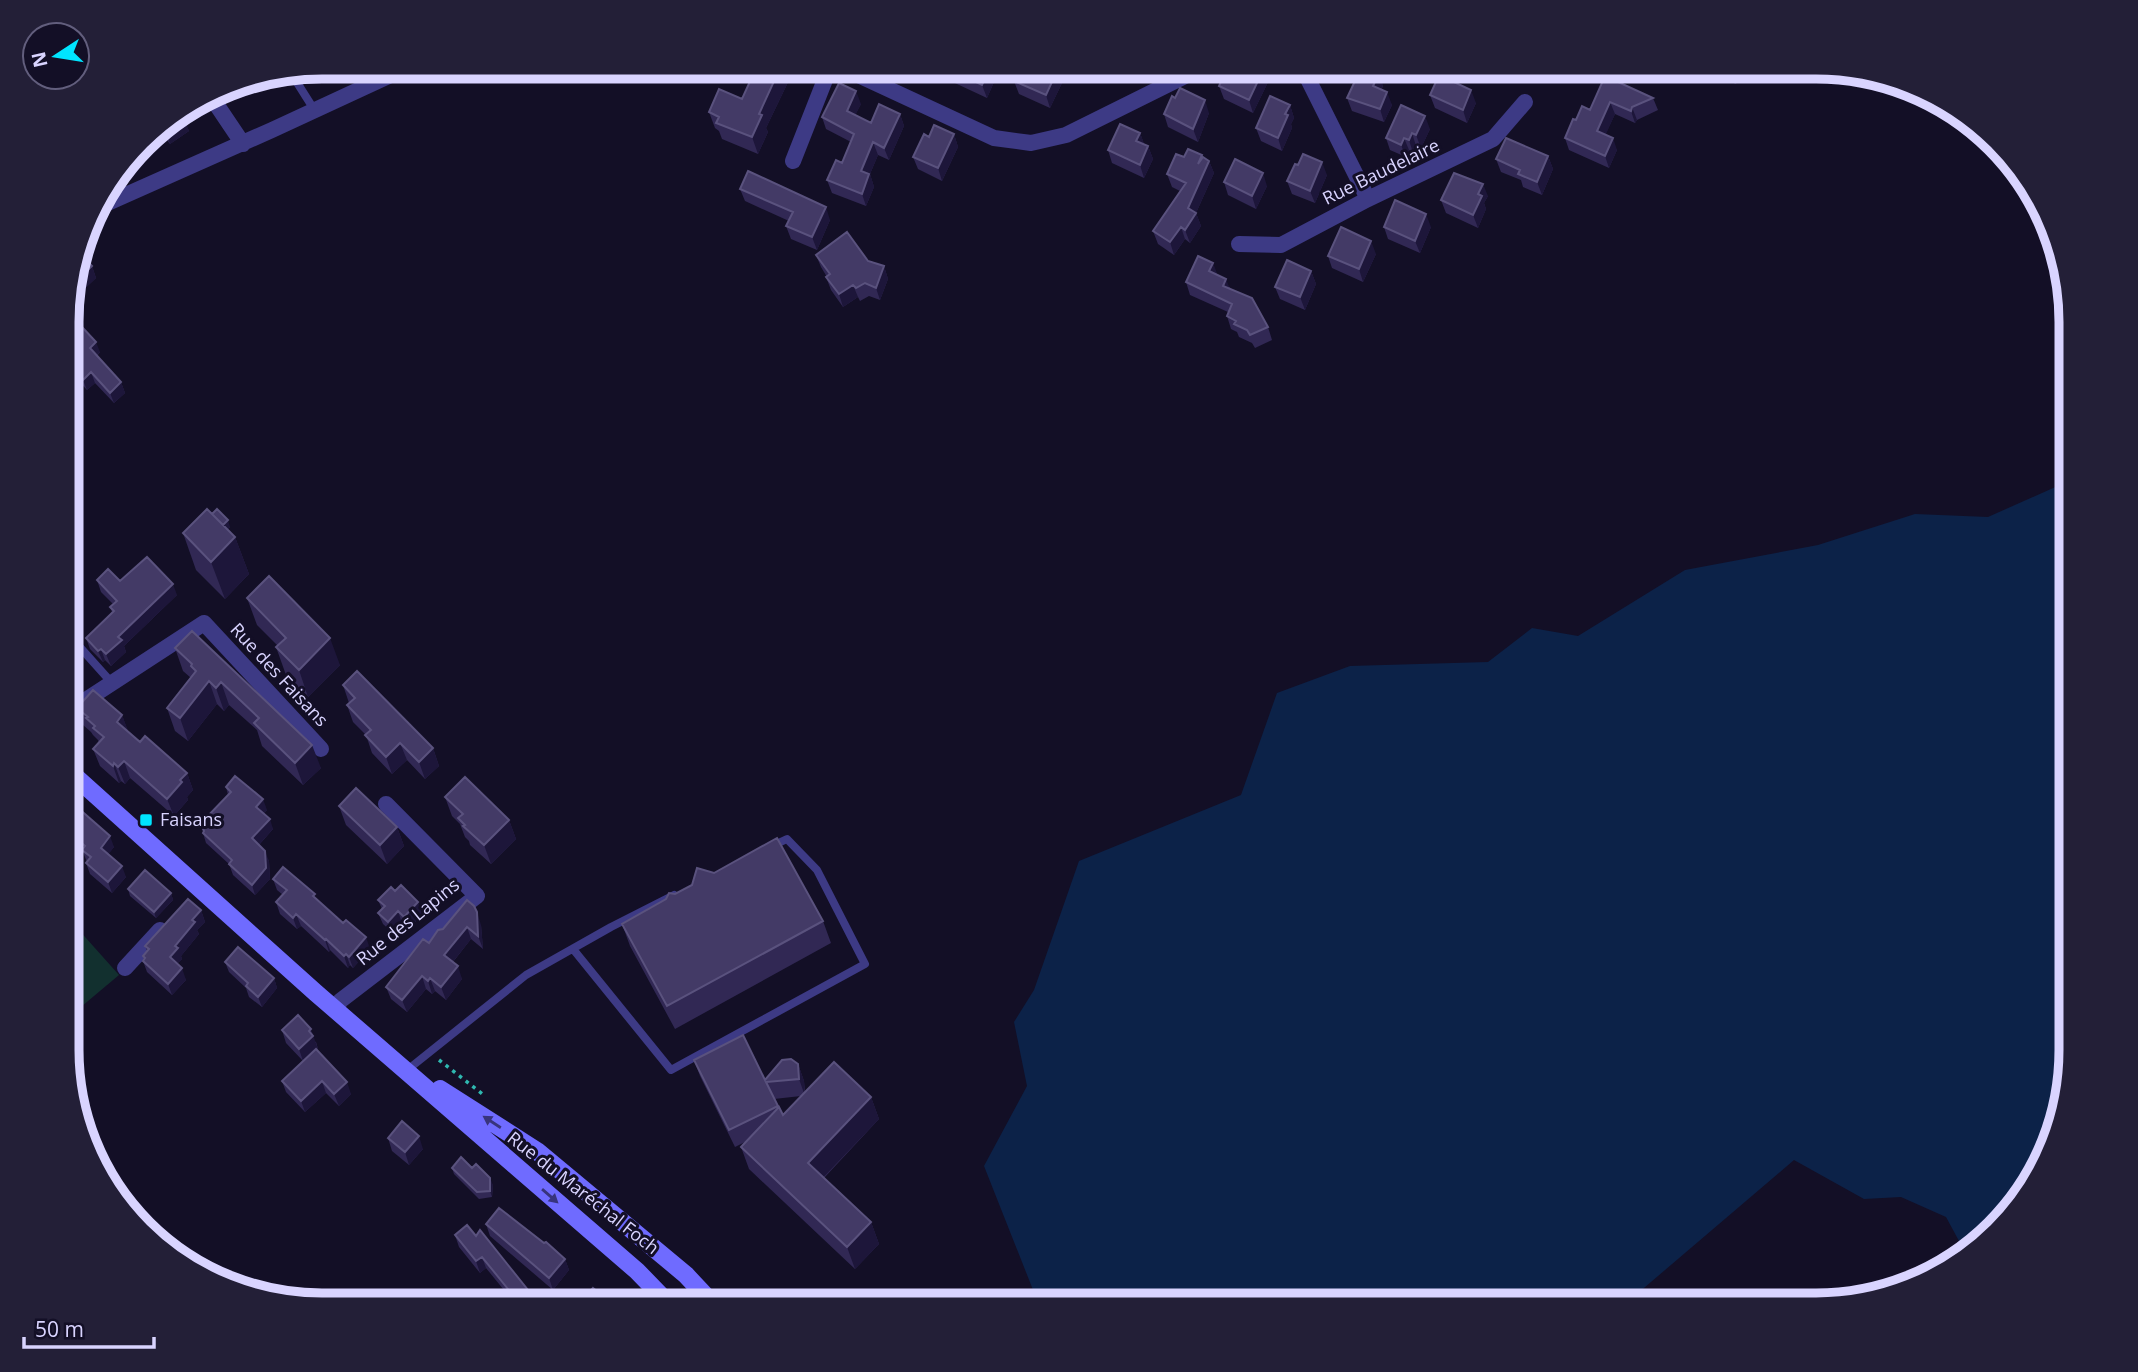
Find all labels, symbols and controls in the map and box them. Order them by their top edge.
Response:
north arrow [21,21,91,91]
text: N [25,49,54,70]
street label: Rue Baudelaire [1318,132,1443,210]
street label: Rue des Faisans [225,617,334,731]
place label: Faisans [160,807,222,831]
marker: Faisans [138,812,154,828]
street label: Rue des Lapins [351,872,464,970]
one-way arrow [482,1116,502,1129]
street label: Rue du Maréchal Foch [503,1126,664,1259]
one-way arrow [542,1188,559,1203]
scale bar [24,1306,154,1350]
text: 50 m [35,1315,84,1343]

